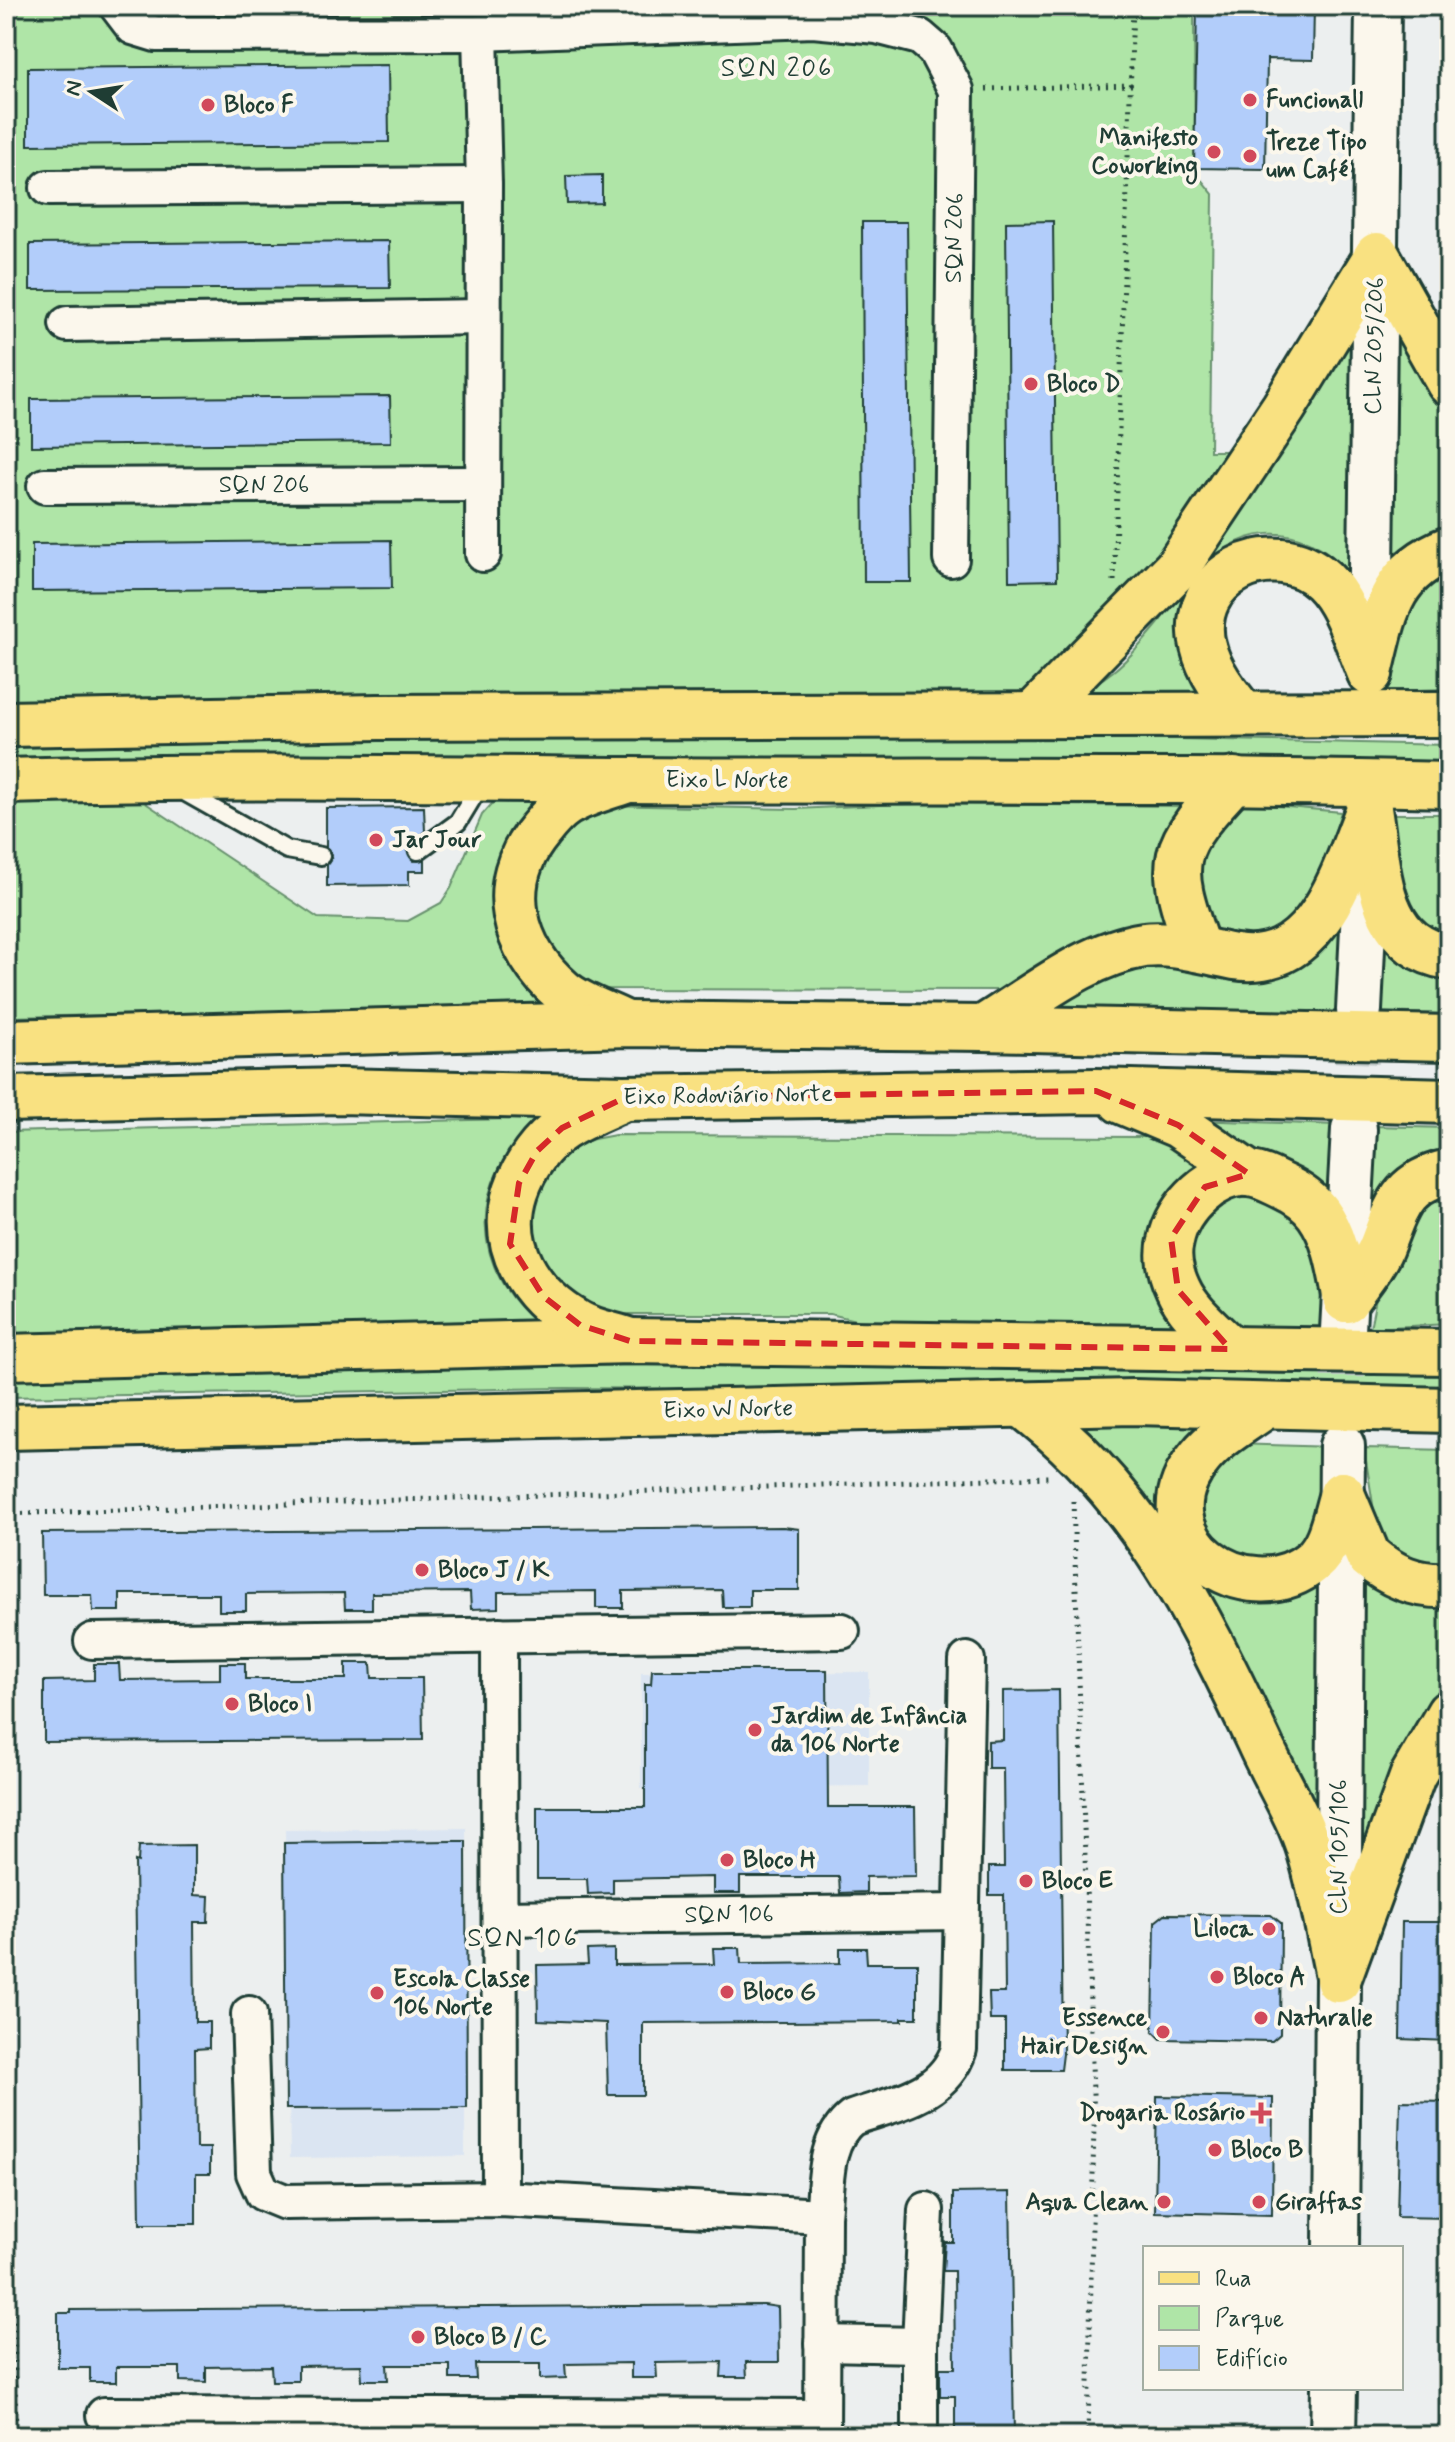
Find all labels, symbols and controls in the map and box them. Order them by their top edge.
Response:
north arrow [52,52,132,132]
district label: SQN 206 [721,52,833,86]
text: N [59,78,90,98]
place label: Funcionall [1266,85,1363,116]
place label: Bloco F [224,90,294,121]
marker: Funcionall [1241,91,1259,109]
marker: Bloco F [199,96,217,114]
place label: Manifesto Coworking [1091,123,1198,185]
place label: Treze Tipo um Café [1266,127,1367,186]
marker: Manifesto Coworking [1205,143,1223,161]
marker: Treze Tipo um Café [1241,147,1259,165]
street label: SQN 206 [939,193,971,283]
street label: CLN 205/206 [1358,277,1392,415]
place label: Bloco D [1047,369,1121,400]
marker: Bloco D [1022,375,1040,393]
street label: SQN 206 [219,470,309,501]
street label: Eixo L Norte [666,765,788,796]
place label: Jar Jour [392,825,482,856]
marker: Jar Jour [367,831,385,849]
street label: Eixo Rodoviário Norte [623,1079,833,1113]
street label: Eixo W Norte [663,1393,793,1427]
place label: Bloco J / K [438,1555,550,1586]
marker: Bloco J / K [413,1561,431,1579]
place label: Bloco I [248,1689,312,1720]
marker: Bloco I [223,1695,241,1713]
place label: Jardim de Infância da 106 Norte [771,1701,967,1760]
marker: Jardim de Infância da 106 Norte [746,1721,764,1739]
street label: CLN 105/106 [1324,1779,1355,1915]
place label: Bloco H [743,1845,816,1876]
marker: Bloco H [718,1851,736,1869]
place label: Bloco E [1042,1866,1113,1897]
marker: Bloco E [1017,1872,1035,1890]
street label: SQN 106 [684,1899,774,1931]
place label: Liloca [1193,1914,1254,1945]
marker: Liloca [1260,1920,1278,1938]
district label: SQN 106 [467,1922,579,1956]
place label: Bloco A [1233,1962,1306,1993]
place label: Escola Classe 106 Norte [393,1964,530,2023]
marker: Bloco A [1208,1968,1226,1986]
place label: Bloco G [743,1977,816,2008]
marker: Bloco G [718,1983,736,2001]
marker: Escola Classe 106 Norte [368,1984,386,2002]
place label: Essence Hair Design [1021,2003,1148,2065]
place label: Naturalle [1277,2003,1373,2034]
marker: Naturalle [1252,2009,1270,2027]
marker: Essence Hair Design [1154,2023,1172,2041]
place label: Drogaria Rosário [1079,2098,1245,2130]
marker: Drogaria Rosário [1252,2104,1270,2122]
place label: Bloco B [1231,2135,1303,2166]
marker: Bloco B [1206,2141,1224,2159]
place label: Aqua Clean [1026,2187,1148,2218]
place label: Giraffas [1275,2187,1362,2218]
marker: Aqua Clean [1155,2193,1173,2211]
marker: Giraffas [1250,2193,1268,2211]
legend [1143,2246,1403,2390]
text: Rua [1215,2264,1252,2295]
text: Parque [1215,2304,1284,2335]
place label: Bloco B / C [434,2322,548,2353]
marker: Bloco B / C [409,2328,427,2346]
text: Edifício [1215,2344,1288,2375]

